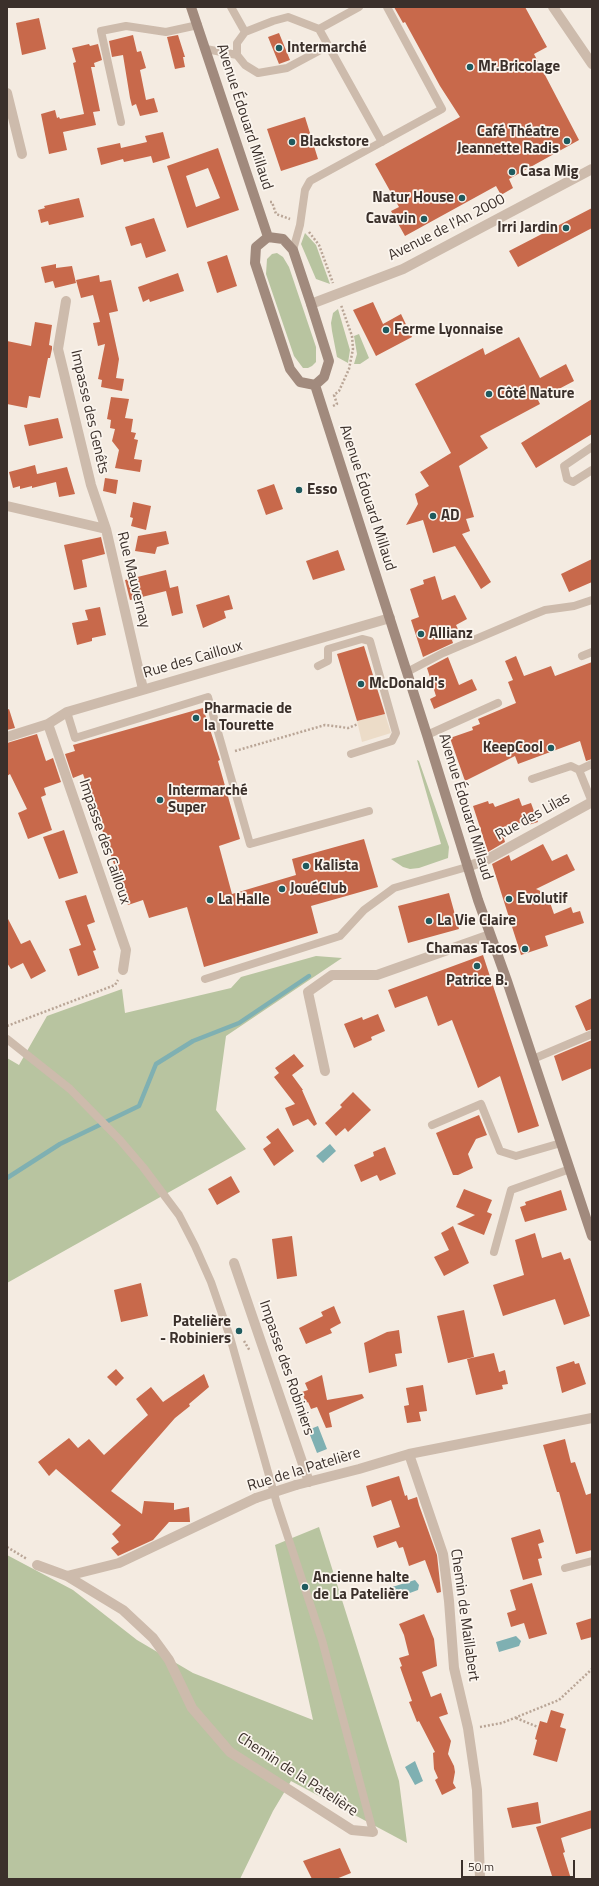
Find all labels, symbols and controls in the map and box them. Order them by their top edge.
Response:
place label: Intermarché [287,39,367,57]
street label: Avenue Édouard Millaud [212,42,276,192]
marker: Intermarché [274,43,284,53]
place label: Mr.Bricolage [478,58,560,76]
marker: Mr.Bricolage [465,62,475,72]
place label: Café Théatre Jeannette Radis [457,123,559,158]
place label: Blackstore [300,133,369,151]
marker: Café Théatre Jeannette Radis [562,136,572,146]
marker: Blackstore [287,137,297,147]
place label: Casa Mig [520,163,579,181]
marker: Casa Mig [507,167,517,177]
place label: Natur House [372,189,454,207]
street label: Avenue de l'An 2000 [386,191,508,265]
marker: Natur House [457,193,467,203]
place label: Cavavin [366,210,416,228]
marker: Cavavin [419,214,429,224]
place label: Irri Jardin [497,219,558,237]
marker: Irri Jardin [561,223,571,233]
place label: Ferme Lyonnaise [394,321,503,339]
marker: Ferme Lyonnaise [381,325,391,335]
street label: Impasse des Genêts [66,348,112,476]
place label: Côté Nature [497,385,574,403]
marker: Côté Nature [484,389,494,399]
street label: Avenue Édouard Millaud [335,423,399,573]
place label: Esso [307,481,337,499]
marker: Esso [294,485,304,495]
place label: AD [441,507,460,525]
marker: AD [428,511,438,521]
street label: Rue Mauvernay [112,530,154,630]
place label: Allianz [429,625,473,643]
marker: Allianz [416,629,426,639]
street label: Rue des Cailloux [141,637,245,683]
place label: McDonald's [369,675,445,693]
marker: McDonald's [356,679,366,689]
place label: Pharmacie de la Tourette [204,700,292,735]
marker: Pharmacie de la Tourette [191,713,201,723]
street label: Avenue Édouard Millaud [434,732,496,882]
place label: KeepCool [483,739,543,757]
marker: KeepCool [546,743,556,753]
street label: Impasse des Cailloux [74,777,134,907]
place label: Intermarché Super [168,782,248,817]
street label: Rue des Lilas [493,789,573,845]
marker: Intermarché Super [155,795,165,805]
place label: Kalista [314,857,359,875]
marker: Kalista [301,861,311,871]
place label: JouéClub [290,880,347,898]
marker: JouéClub [277,884,287,894]
place label: Evolutif [517,890,568,908]
place label: La Halle [218,891,270,909]
marker: Evolutif [504,894,514,904]
marker: La Halle [205,895,215,905]
place label: La Vie Claire [437,912,516,930]
marker: La Vie Claire [424,916,434,926]
place label: Chamas Tacos [426,940,517,958]
marker: Chamas Tacos [520,944,530,954]
marker: Patrice B. [472,961,482,971]
place label: Patrice B. [446,972,508,990]
street label: Impasse des Robiniers [254,1298,318,1438]
place label: Patelière - Robiniers [160,1313,231,1348]
marker: Patelière - Robiniers [234,1326,244,1336]
street label: Rue de la Patelière [245,1444,363,1496]
street label: Chemin de Maillabert [446,1548,482,1682]
place label: Ancienne halte de La Patelière [313,1569,409,1604]
marker: Ancienne halte de La Patelière [300,1582,310,1592]
street label: Chemin de la Patelière [233,1729,361,1821]
scale bar [463,1852,577,1878]
text: 50 m [468,1857,494,1876]

